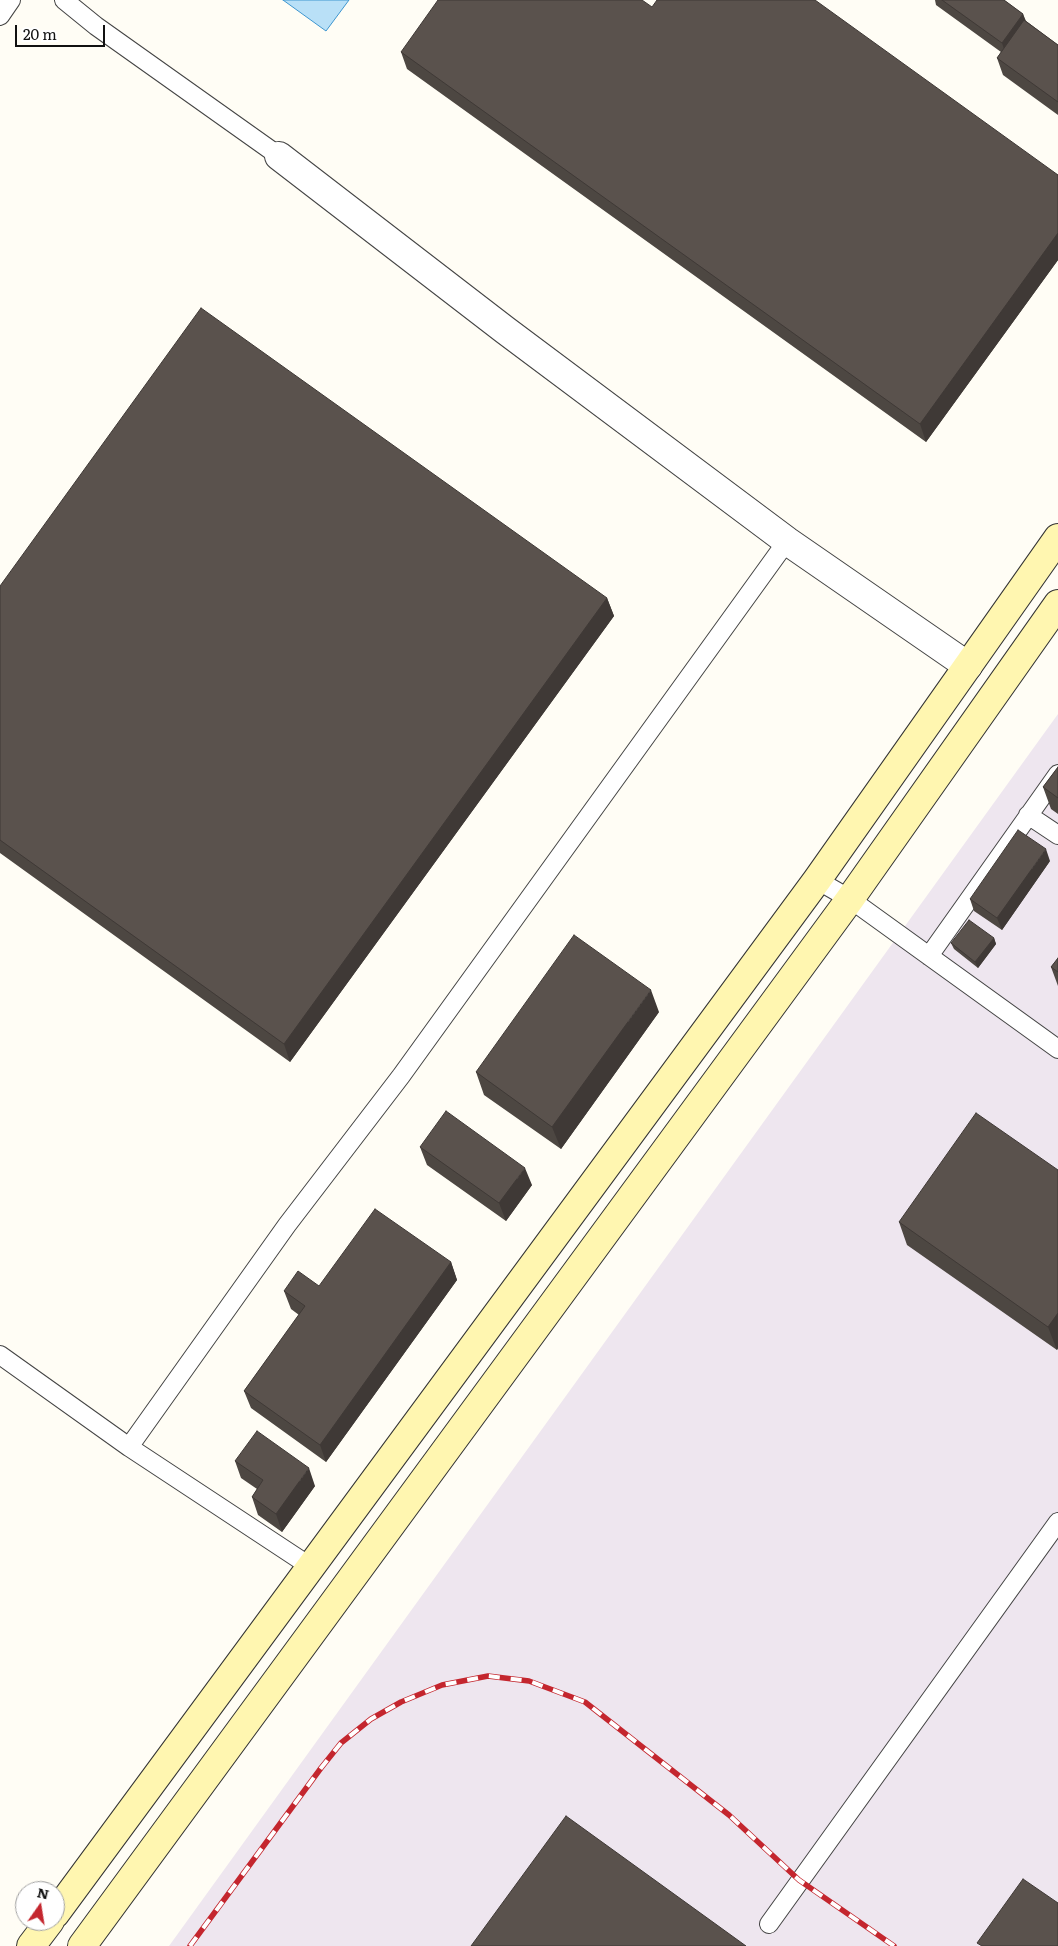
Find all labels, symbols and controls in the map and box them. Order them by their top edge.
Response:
scale bar [18,15,108,47]
text: 20 m [23,22,57,45]
north arrow [15,1881,65,1931]
text: N [35,1881,51,1903]

